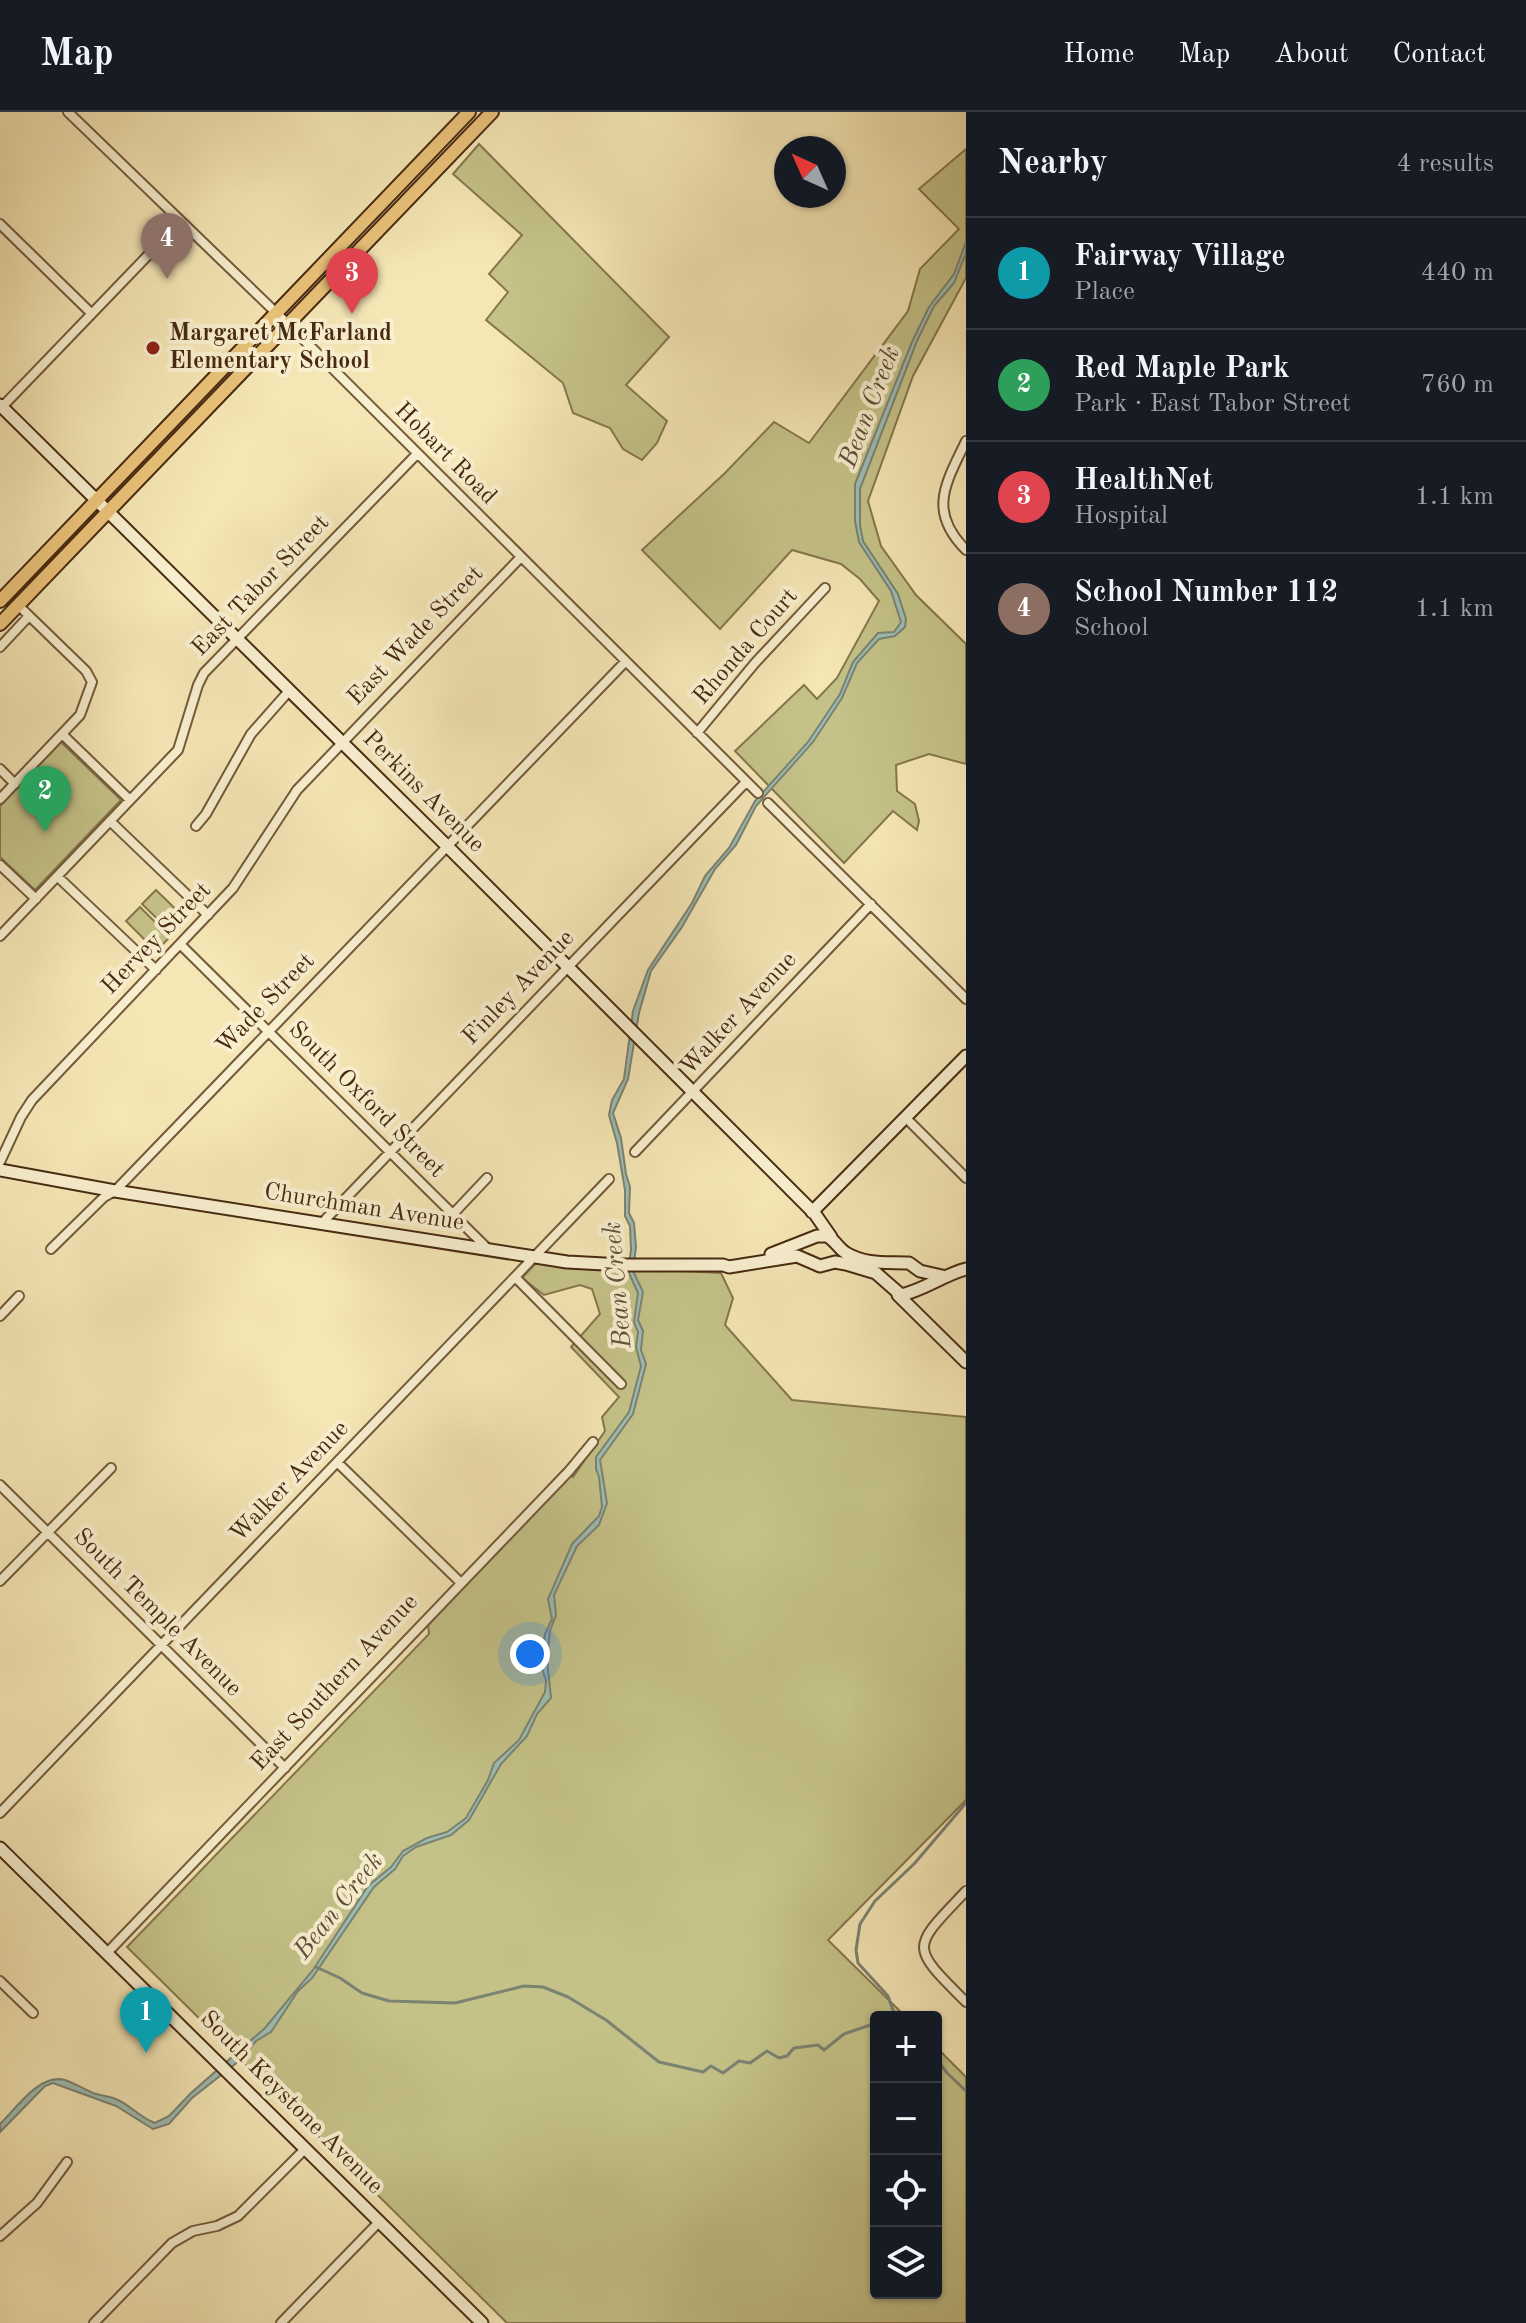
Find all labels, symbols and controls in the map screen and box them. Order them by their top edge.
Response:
text: Map [40,36,114,74]
text: Home [1063,41,1134,69]
text: Map [1178,41,1230,69]
text: About [1274,41,1349,69]
text: Contact [1393,41,1486,69]
north arrow [774,136,846,208]
text: Nearby [998,147,1108,181]
text: 4 results [1396,151,1494,177]
pin: 4 [141,213,193,279]
text: Fairway Village [1074,242,1285,272]
pin: 3 [326,248,378,314]
text: 1 [1016,260,1032,286]
text: 440 m [1421,260,1494,286]
text: Place [1074,279,1135,305]
place label: Margaret McFarland Elementary School [169,322,392,374]
marker: Margaret McFarland Elementary School [144,339,162,357]
water label: Bean Creek [835,343,905,472]
text: Red Maple Park [1074,354,1289,384]
text: 2 [1016,372,1032,398]
text: 760 m [1421,372,1494,398]
text: Park · East Tabor Street [1074,391,1351,417]
street label: Hobart Road [389,398,501,510]
text: HealthNet [1074,466,1213,496]
text: 3 [1016,484,1032,510]
text: 1.1 km [1415,484,1494,510]
text: Hospital [1074,503,1168,529]
street label: East Tabor Street [188,511,334,661]
street label: East Wade Street [344,562,488,710]
text: School Number 112 [1074,578,1338,608]
street label: Rhonda Court [689,584,803,710]
text: 4 [1016,596,1032,622]
text: 1.1 km [1415,596,1494,622]
text: School [1074,615,1148,641]
street label: Perkins Avenue [358,727,488,857]
pin: 2 [19,766,71,832]
street label: Hervey Street [98,878,216,1000]
street label: Finley Avenue [459,926,579,1050]
street label: Walker Avenue [676,948,802,1080]
street label: Wade Street [212,949,320,1059]
street label: South Oxford Street [283,1017,449,1183]
street label: Churchman Avenue [262,1180,466,1236]
water label: Bean Creek [599,1220,637,1351]
street label: Walker Avenue [226,1417,354,1547]
street label: South Temple Avenue [69,1525,245,1701]
street label: East Southern Avenue [247,1590,423,1776]
your location [510,1634,550,1674]
water label: Bean Creek [289,1848,388,1965]
pin: 1 [120,1987,172,2053]
street label: South Keystone Avenue [195,2007,387,2199]
map controls [870,2011,942,2299]
button: + [870,2011,942,2083]
button: − [870,2083,942,2155]
button: locate [870,2155,942,2227]
button: layers [870,2227,942,2299]

